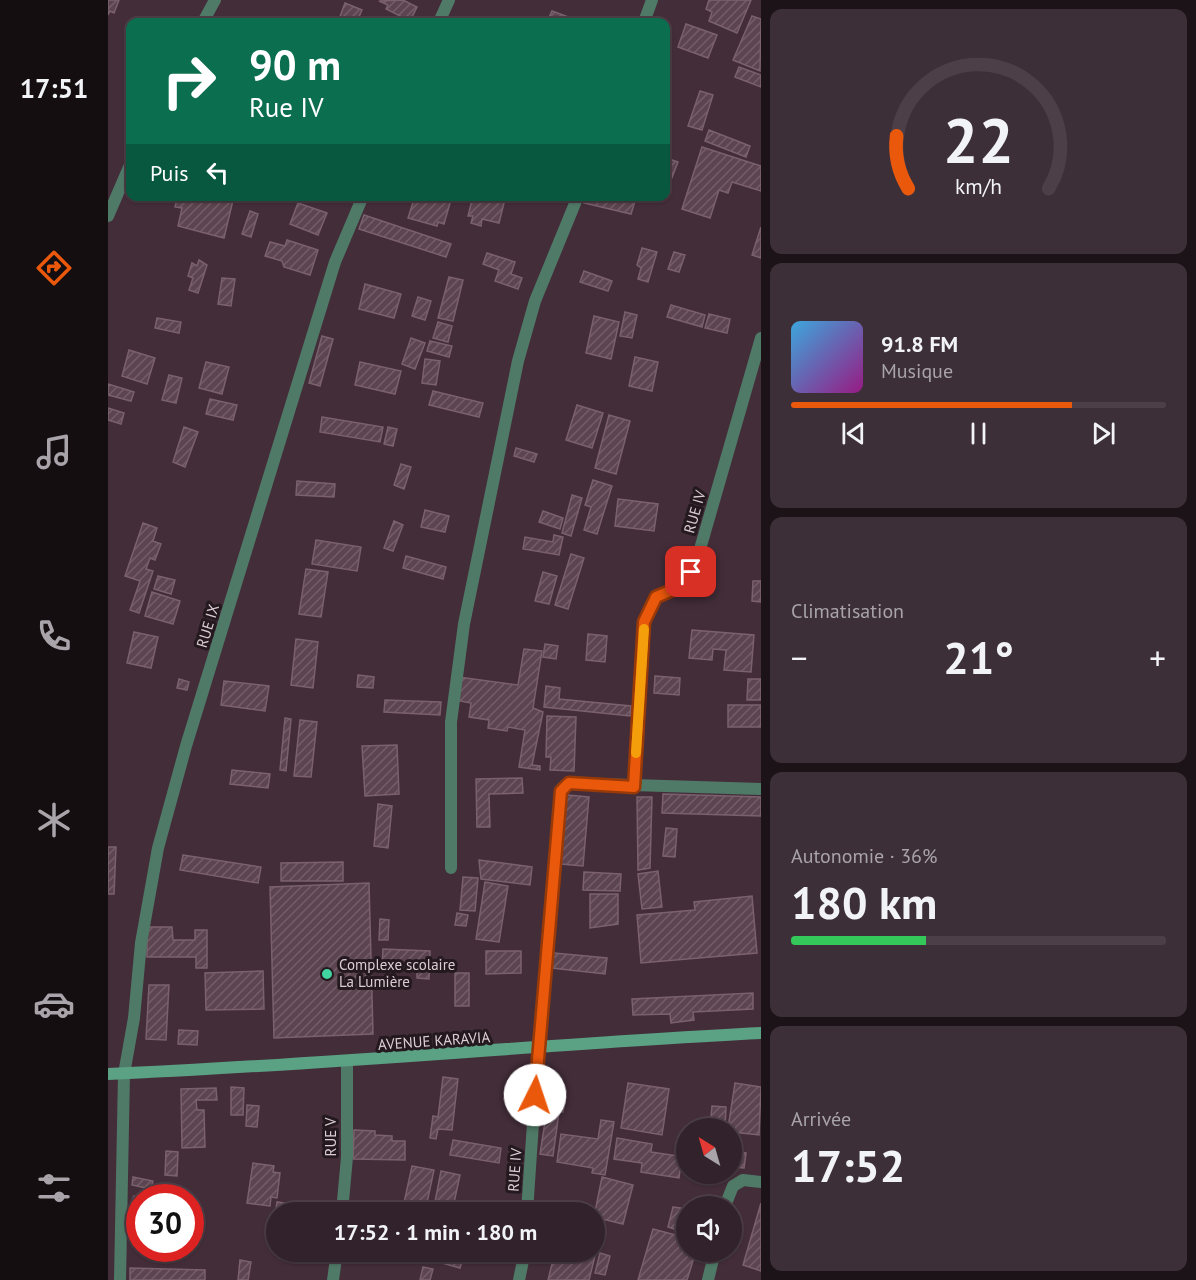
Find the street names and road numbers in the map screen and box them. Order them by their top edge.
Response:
street label: RUE IV [679,488,710,535]
street label: RUE IX [192,602,223,650]
street label: AVENUE KARAVIA [377,1027,491,1054]
street label: RUE V [321,1117,340,1156]
street label: RUE IV [504,1147,526,1192]

